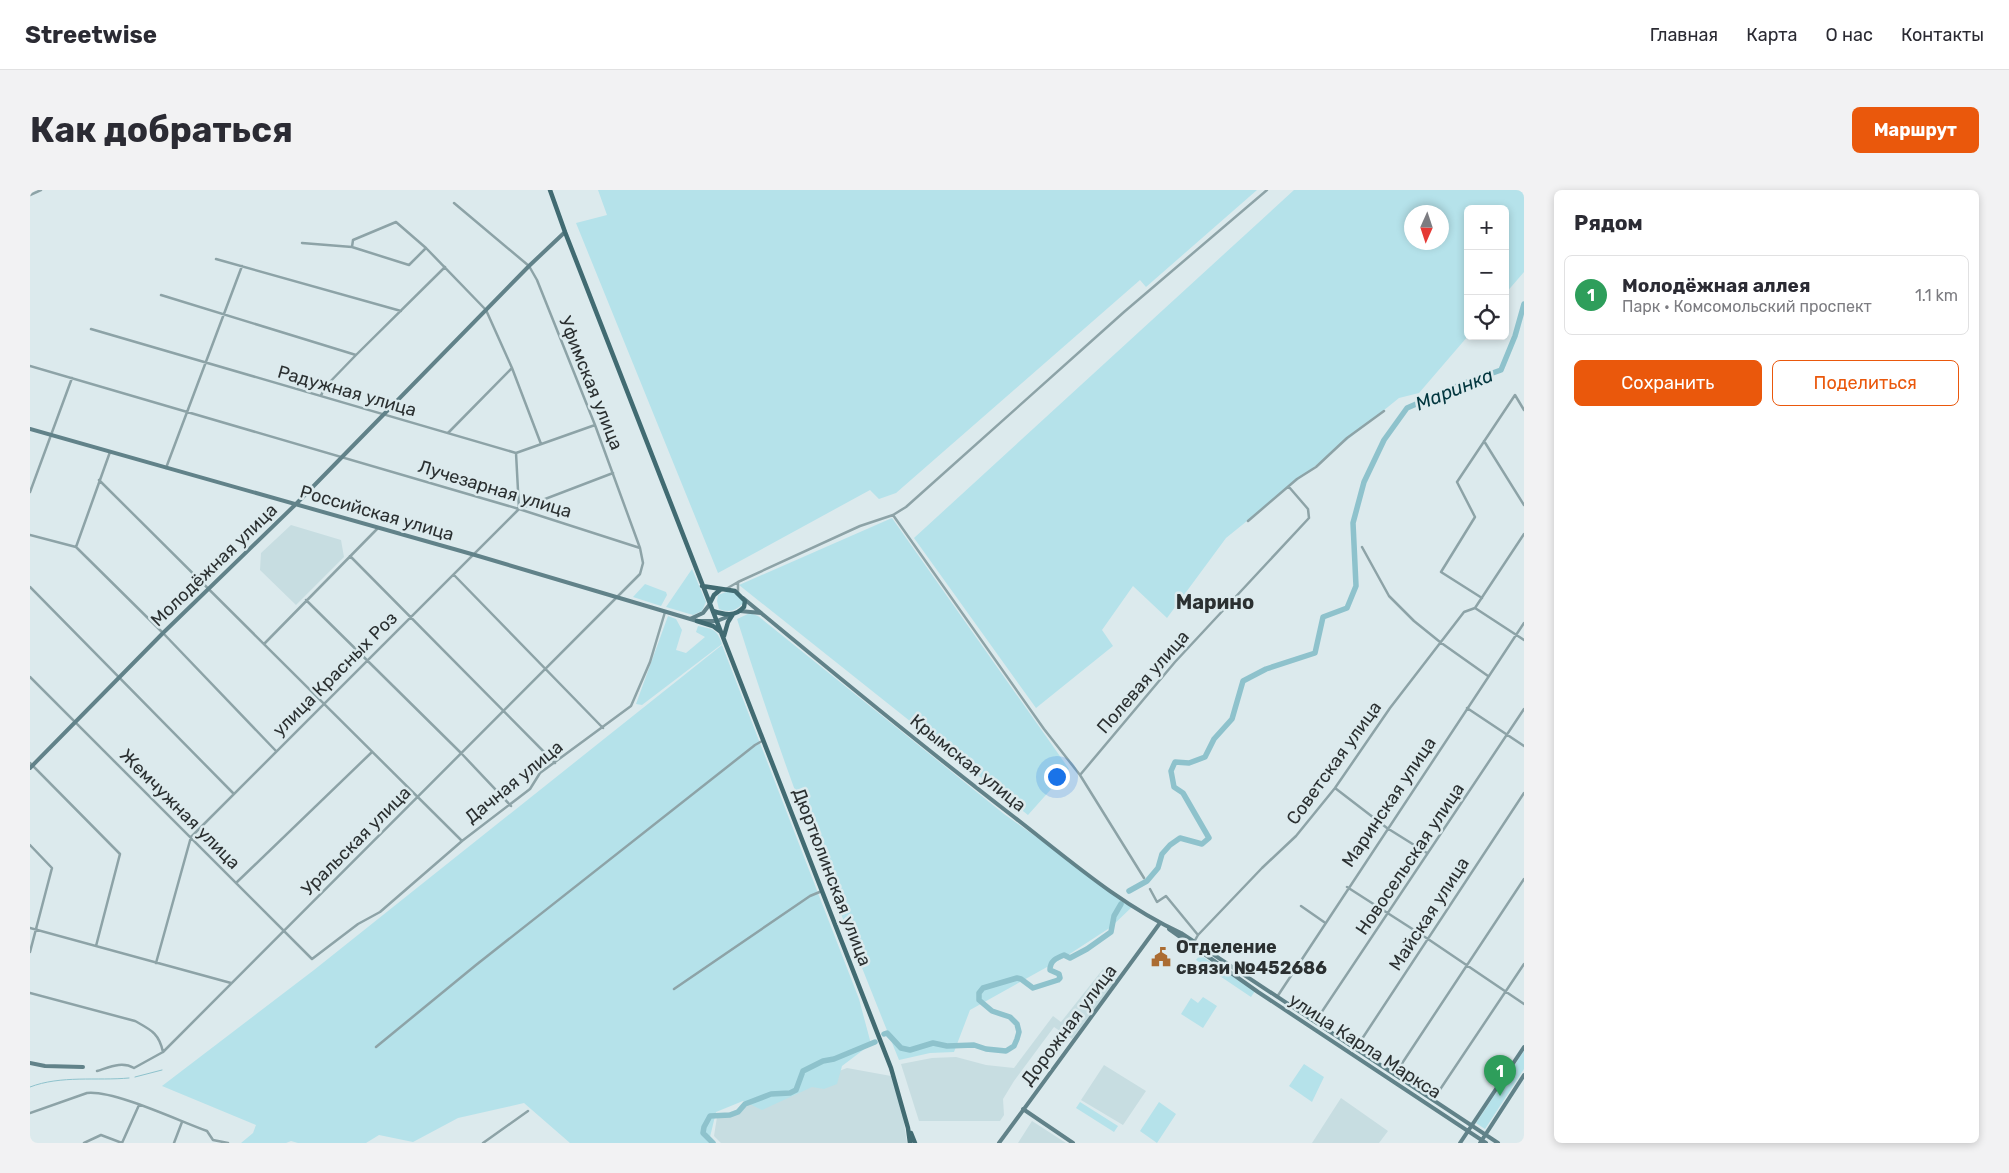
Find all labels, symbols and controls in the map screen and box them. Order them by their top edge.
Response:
text: Streetwise [25,21,157,49]
text: Главная [1650,24,1718,46]
text: Карта [1746,24,1798,46]
text: О нас [1826,24,1873,46]
text: Контакты [1901,24,1984,46]
button: Маршрут [1852,107,1979,153]
text: Как добраться [30,109,293,151]
north arrow [1404,205,1449,250]
map controls [1464,205,1509,340]
button: + [1464,205,1509,250]
text: Рядом [1574,210,1643,235]
button: − [1464,250,1509,295]
text: Молодёжная аллея [1622,274,1810,297]
text: 1 [1587,286,1595,305]
text: 1.1 km [1915,286,1958,305]
button: locate [1464,295,1509,340]
text: Парк · Комсомольский проспект [1622,297,1872,316]
street label: Уфимская улица [554,313,628,453]
button: Сохранить [1574,360,1762,406]
button: Поделиться [1772,360,1959,406]
street label: Радужная улица [275,361,419,421]
water label: Маринка [1412,363,1496,415]
street label: Лучезарная улица [416,455,574,523]
street label: Российская улица [297,480,457,546]
street label: Молодёжная улица [146,499,282,631]
district label: Марино [1176,590,1254,614]
street label: улица Красных Роз [268,607,402,741]
street label: Полевая улица [1092,626,1194,738]
street label: Советская улица [1282,697,1386,829]
street label: Крымская улица [906,710,1030,816]
street label: Маринская улица [1337,733,1441,871]
street label: Дачная улица [461,736,567,828]
street label: Жемчужная улица [115,744,245,874]
your location [1044,764,1070,790]
street label: Новосельская улица [1351,779,1469,939]
street label: Уральская улица [297,782,415,900]
street label: Дюртюлинская улица [788,785,876,969]
street label: Майская улица [1384,853,1474,975]
place label: Отделение связи №452686 [1176,936,1327,979]
public building icon: Отделение связи №452686 [1150,946,1172,968]
street label: Дорожная улица [1016,960,1122,1090]
street label: улица Карла Маркса [1285,989,1445,1103]
pin: 1 [1484,1055,1516,1096]

